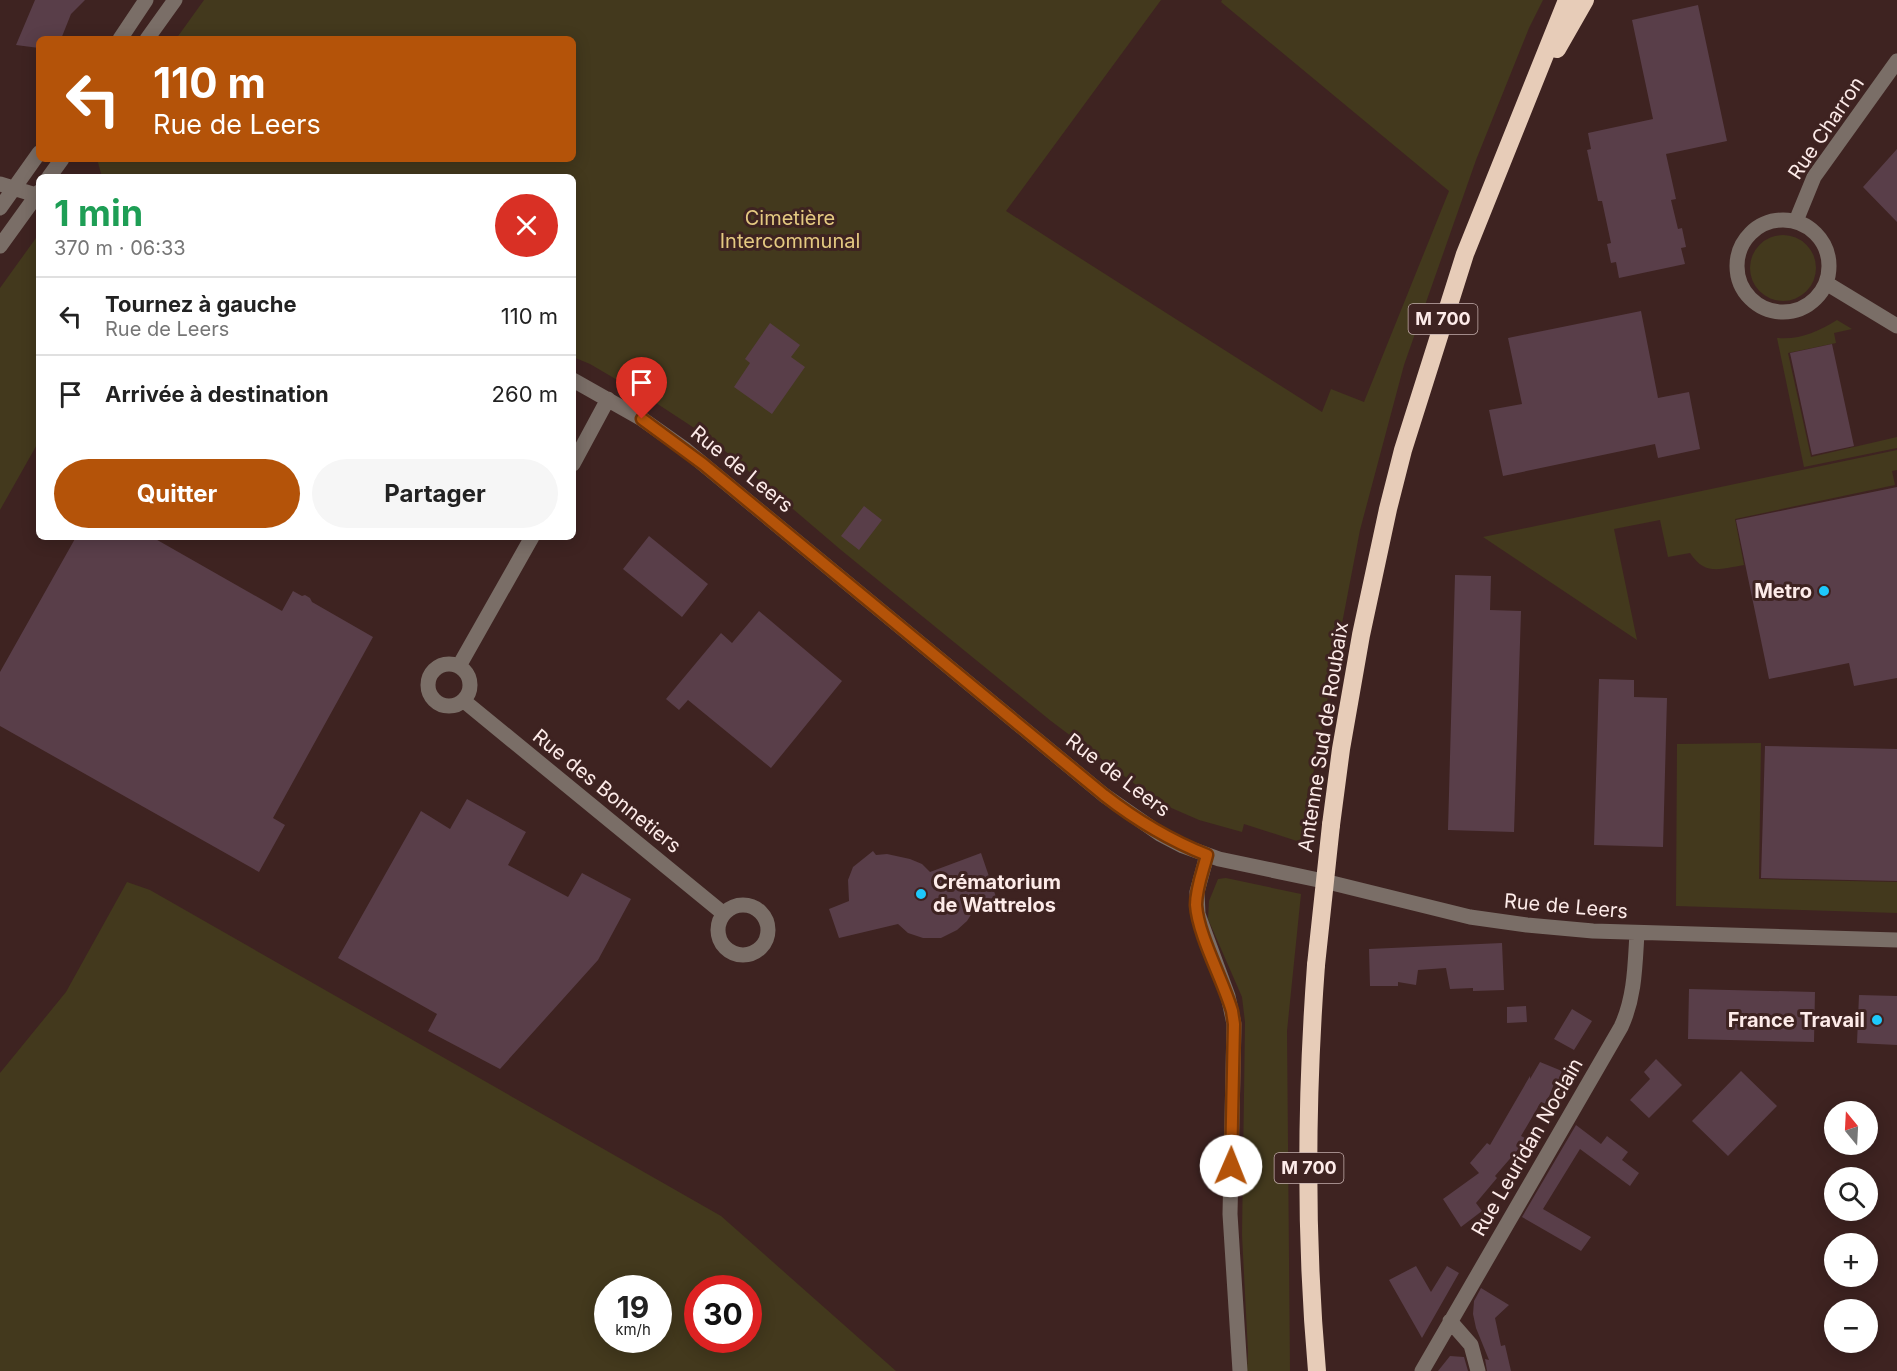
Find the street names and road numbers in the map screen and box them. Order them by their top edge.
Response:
street label: Rue Charron [1783,72,1869,184]
road number: M 700 [1408,304,1478,334]
street label: Rue de Leers [686,421,798,517]
street label: Antenne Sud de Roubaix [1293,620,1353,854]
street label: Rue des Bonnetiers [528,724,686,858]
street label: Rue de Leers [1061,728,1175,822]
street label: Rue de Leers [1503,889,1629,923]
street label: Rue Leuridan Noclain [1466,1054,1588,1240]
road number: M 700 [1274,1153,1344,1183]

